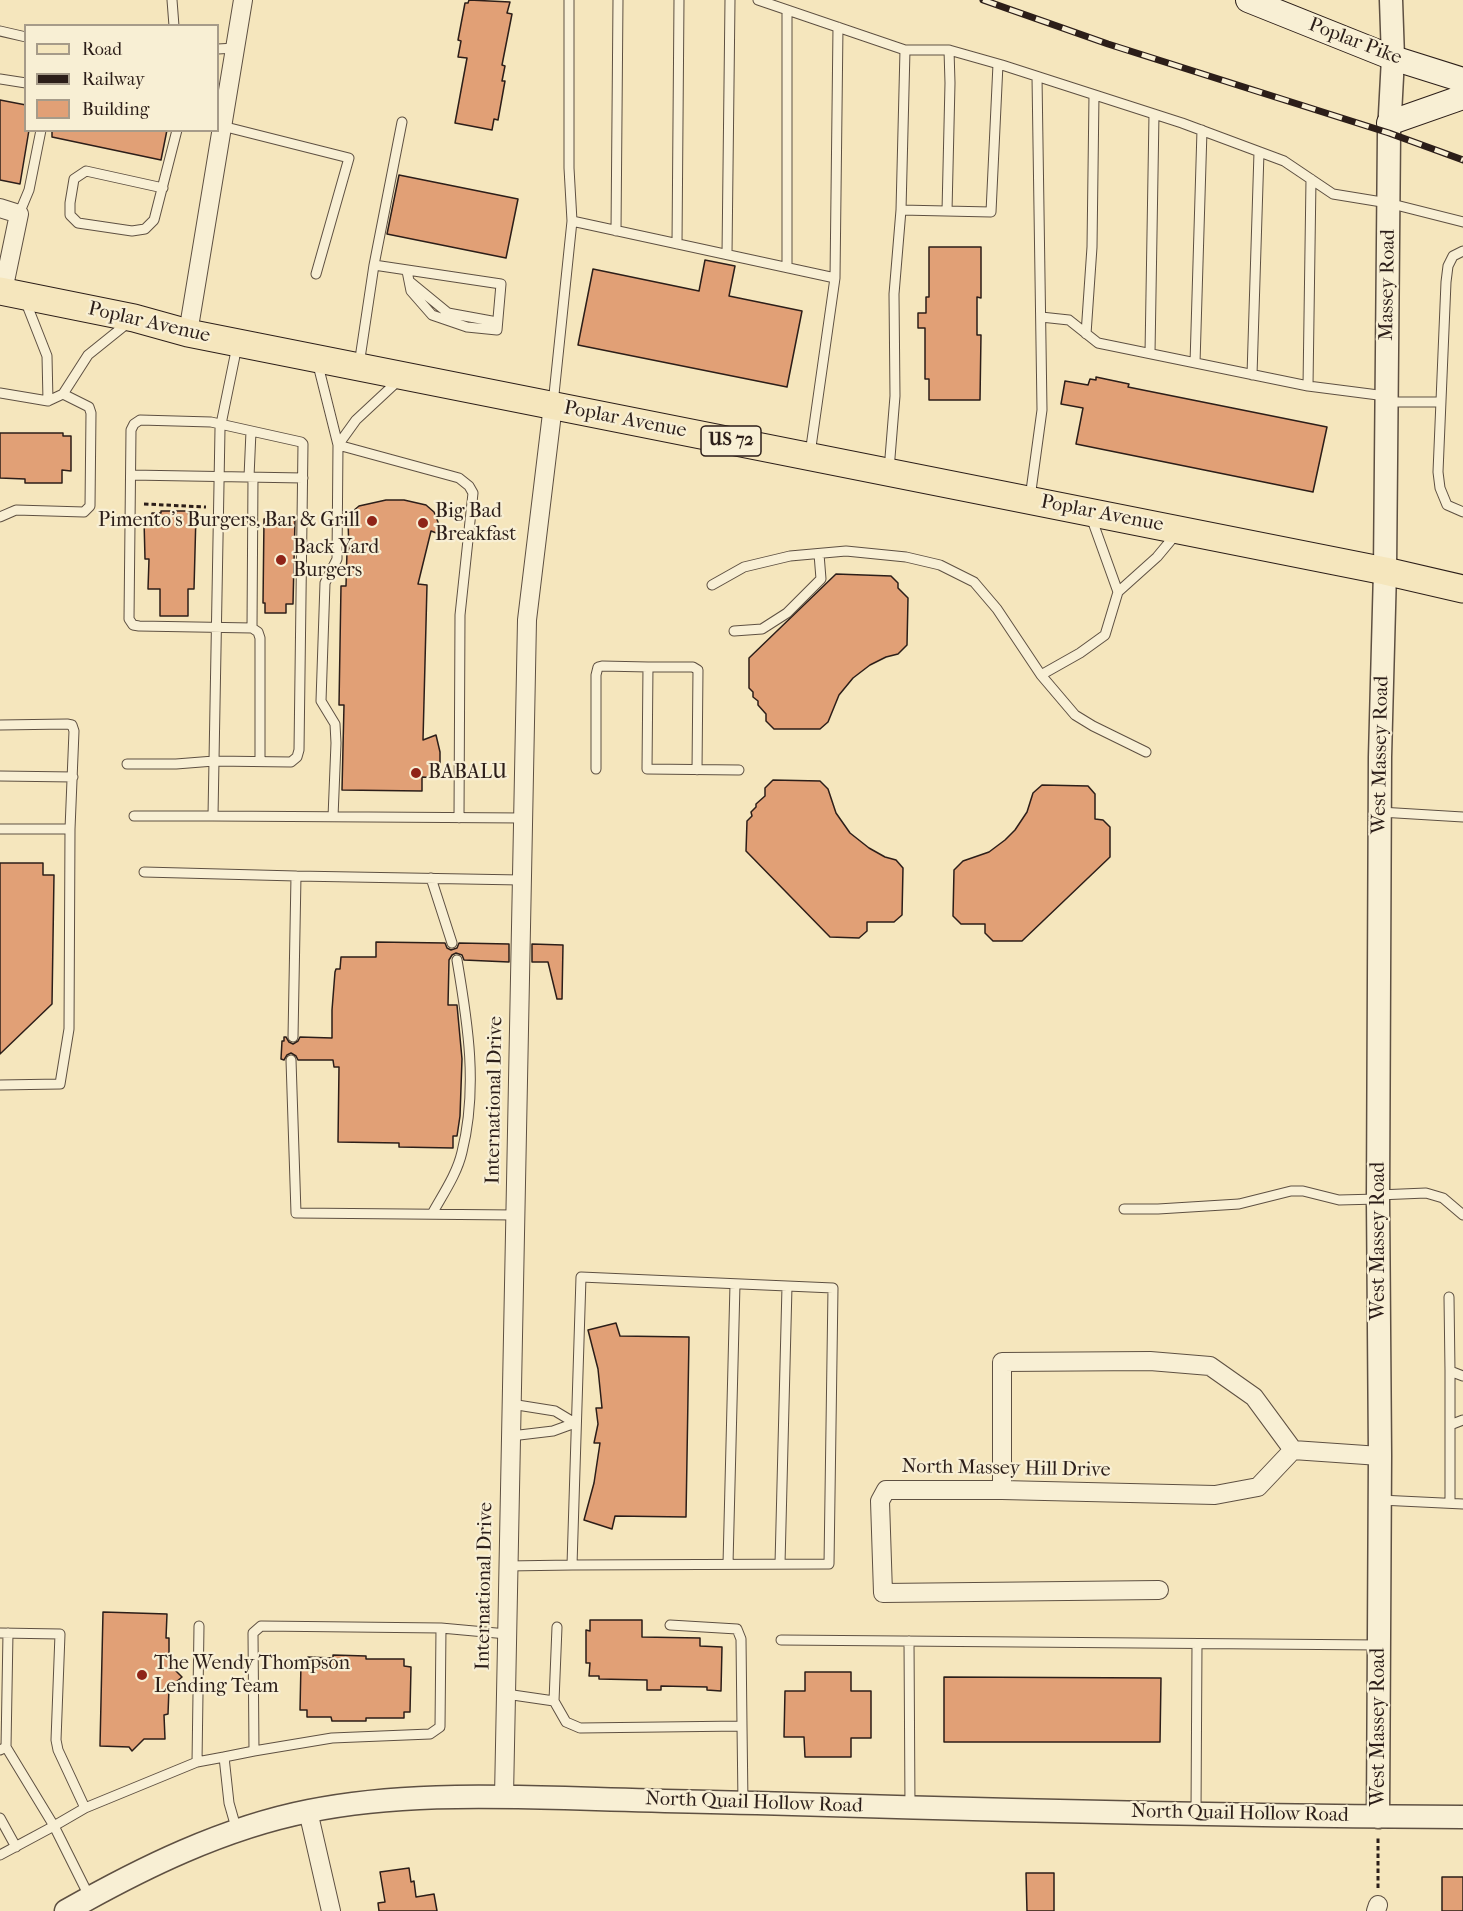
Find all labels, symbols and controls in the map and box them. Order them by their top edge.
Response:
street label: Poplar Pike [1305,13,1405,71]
legend [24,24,219,132]
text: Road [82,39,122,60]
text: Railway [82,69,145,90]
text: Building [82,99,149,120]
street label: Massey Road [1375,229,1401,341]
street label: Poplar Avenue [86,297,212,349]
street label: Poplar Avenue [562,396,688,444]
road number: US 72 [701,426,761,456]
street label: Poplar Avenue [1039,490,1165,538]
place label: Big Bad Breakfast [435,500,516,547]
place label: Pimento's Burgers, Bar & Grill [98,509,360,533]
marker: Pimento's Burgers, Bar & Grill [365,514,379,528]
marker: Big Bad Breakfast [416,516,430,530]
place label: Back Yard Burgers [293,536,379,583]
marker: Back Yard Burgers [274,553,288,567]
street label: West Massey Road [1368,676,1394,834]
place label: BABALU [428,761,507,785]
marker: BABALU [409,766,423,780]
street label: International Drive [482,1016,508,1184]
street label: West Massey Road [1367,1162,1391,1320]
street label: North Massey Hill Drive [901,1455,1111,1483]
street label: International Drive [472,1502,498,1670]
street label: West Massey Road [1367,1648,1391,1806]
place label: The Wendy Thompson Lending Team [154,1652,350,1699]
marker: The Wendy Thompson Lending Team [135,1668,149,1682]
street label: North Quail Hollow Road [645,1787,863,1819]
street label: North Quail Hollow Road [1131,1800,1349,1828]

